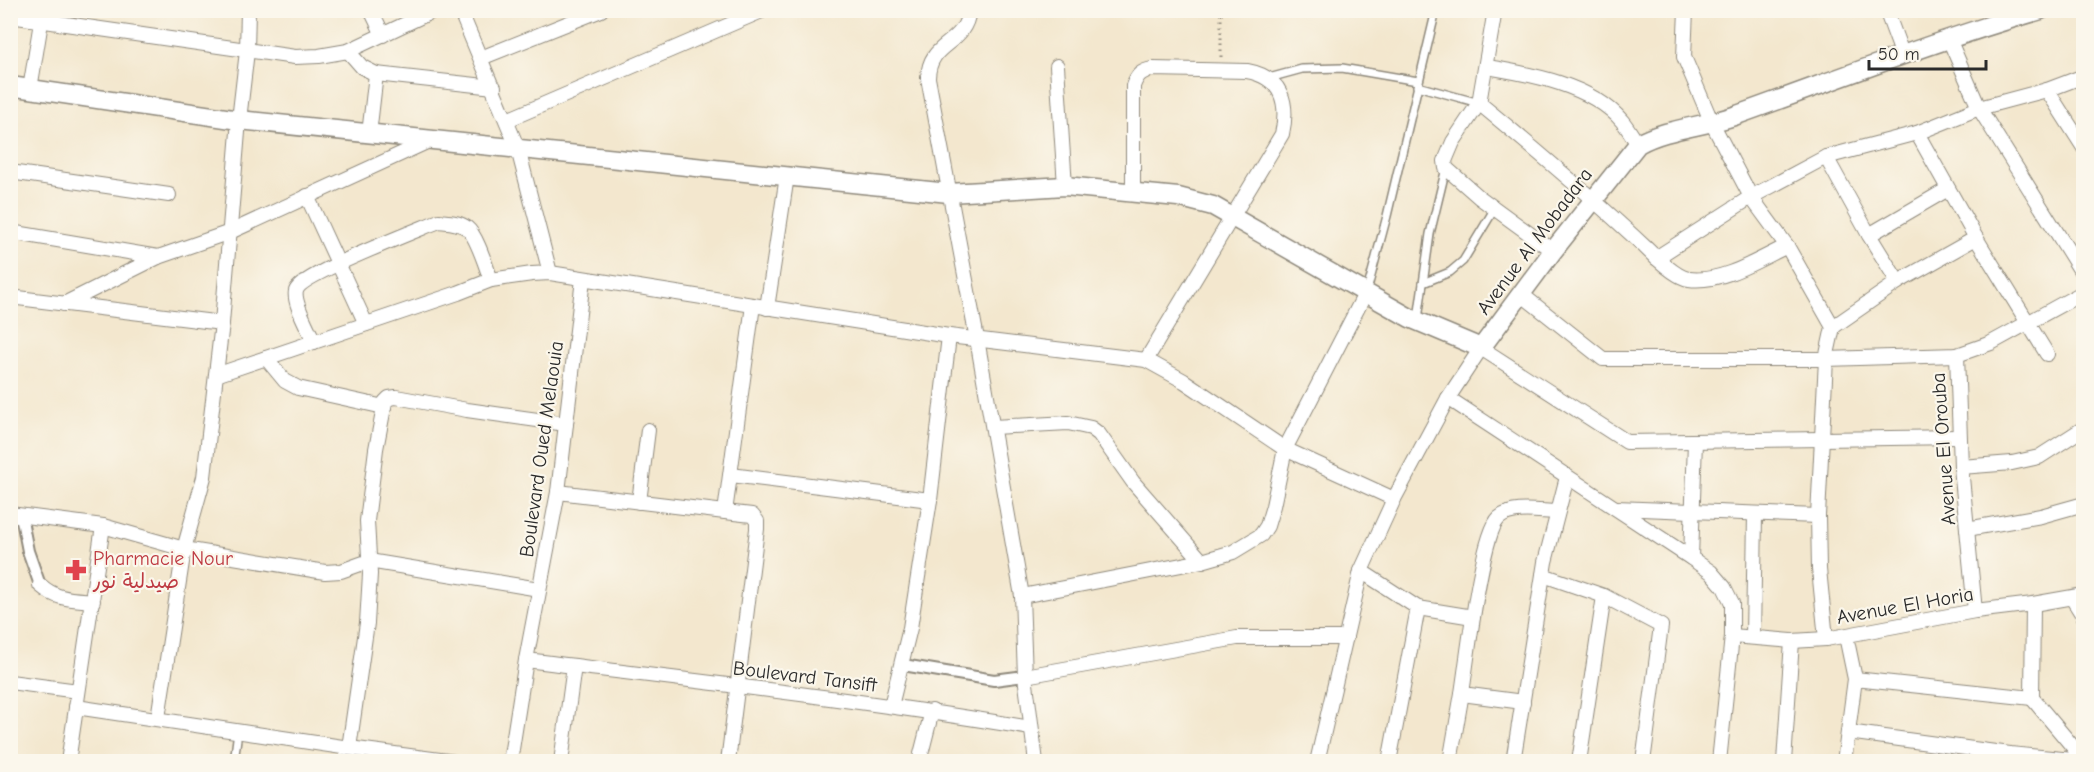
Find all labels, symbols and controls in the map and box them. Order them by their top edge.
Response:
scale bar [1869,33,1986,71]
text: 50 m [1878,44,1920,65]
street label: Avenue Al Mobadara [1472,164,1597,319]
street label: Boulevard Oued Melaouia [515,340,568,559]
street label: Avenue El Orouba [1927,372,1960,526]
place label: Pharmacie Nour صيدلية نور [92,547,233,593]
pharmacy icon: Pharmacie Nour صيدلية نور [64,558,88,582]
street label: Avenue El Horia [1835,582,1975,629]
street label: Boulevard Tansift [732,656,879,697]

